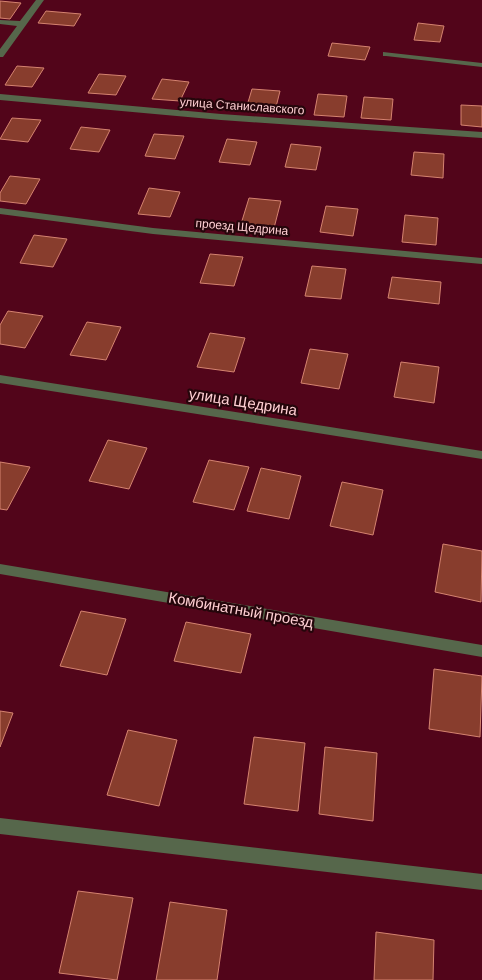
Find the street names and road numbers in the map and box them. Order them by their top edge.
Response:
street label: улица Станиславского [179,94,305,118]
street label: проезд Щедрина [195,215,289,239]
street label: улица Щедрина [187,384,299,421]
street label: Комбинатный проезд [167,587,315,633]

